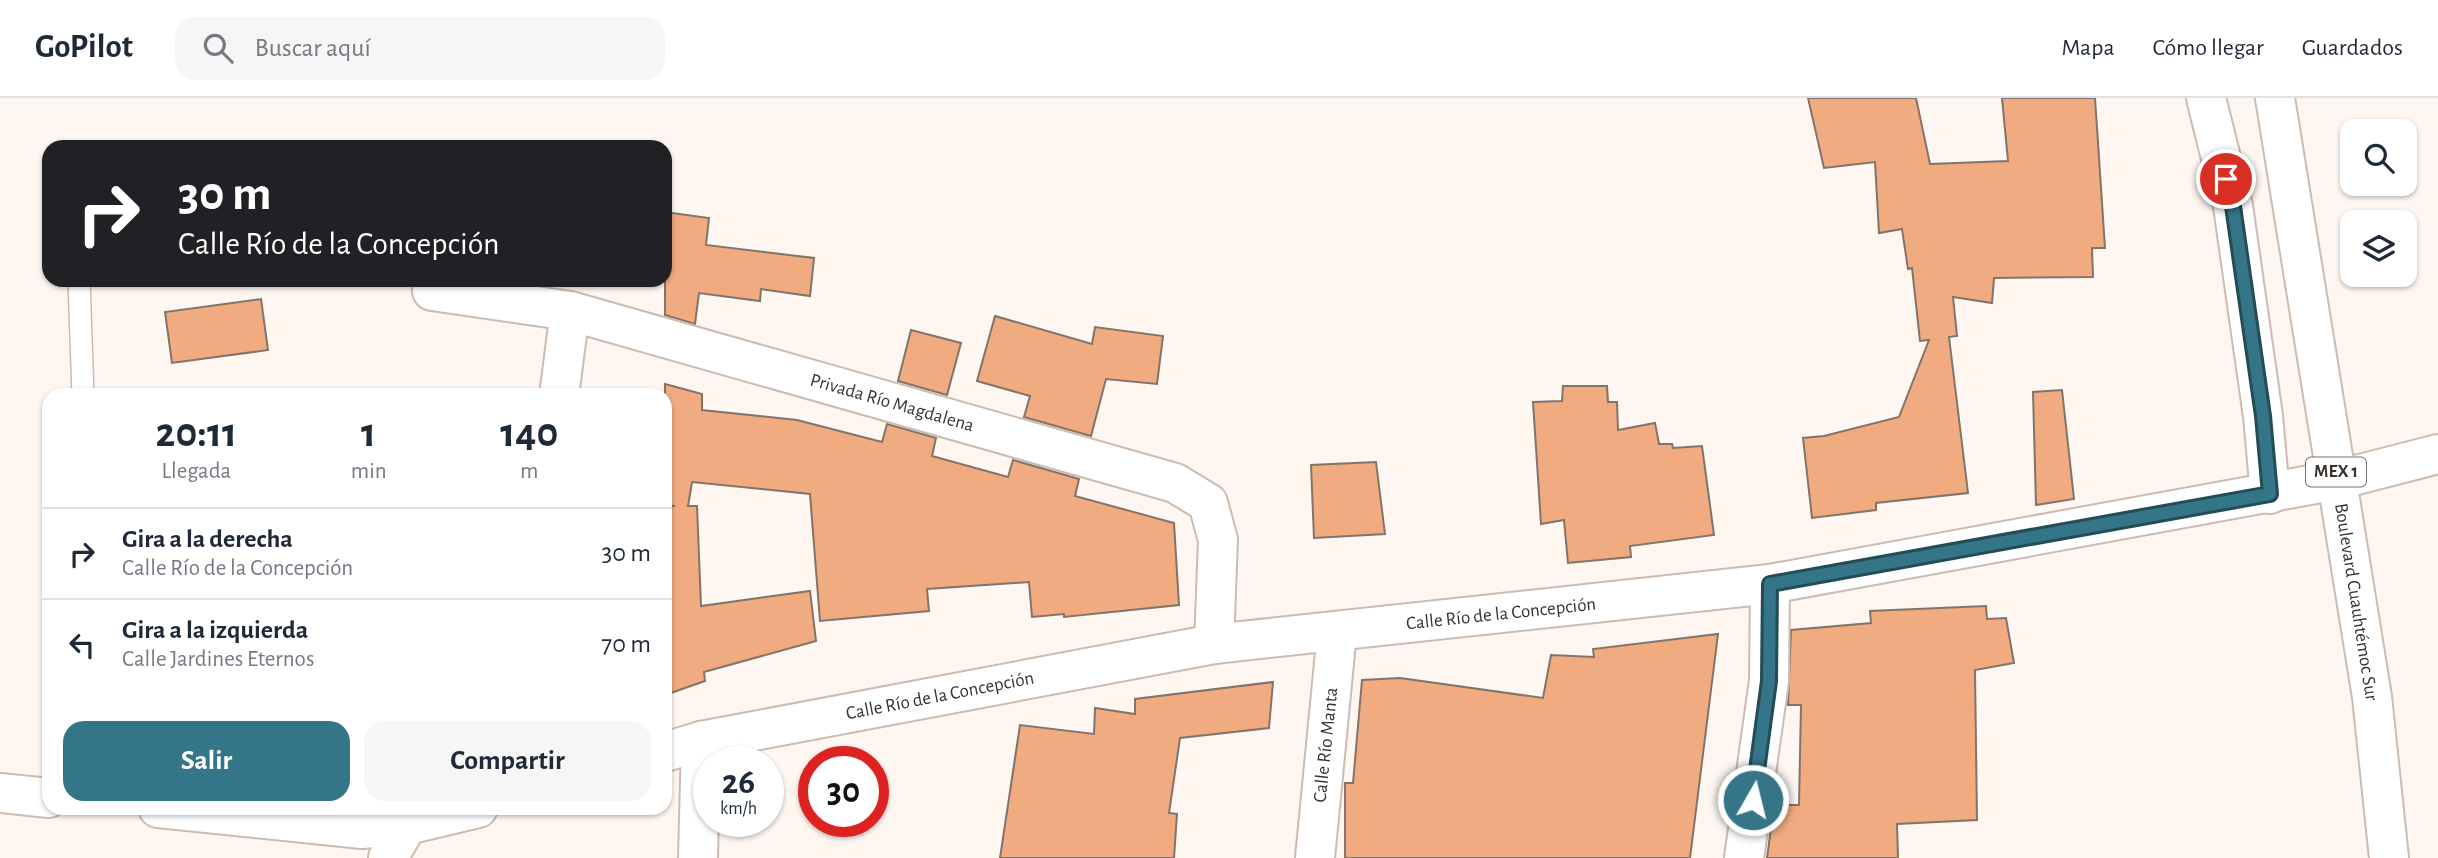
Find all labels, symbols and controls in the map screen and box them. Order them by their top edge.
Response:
search box [175,17,665,80]
icon: search [199,29,237,67]
text: GoPilot [35,31,133,64]
text: Buscar aquí [255,35,371,61]
text: Mapa [2061,36,2115,60]
text: Cómo llegar [2153,36,2264,60]
text: Guardados [2302,36,2403,60]
map controls [2340,119,2417,287]
button: search [2340,119,2417,196]
pin [2196,149,2256,209]
icon: arrive [2207,160,2245,198]
icon: right [63,168,154,259]
text: 30 m [178,170,272,219]
button: layers [2340,210,2417,287]
text: Calle Río de la Concepción [178,228,500,260]
street label: Privada Río Magdalena [808,370,976,436]
text: 20:11 [156,412,237,454]
text: 1 [361,412,376,454]
text: 140 [500,412,558,454]
road number: MEX 1 [2306,458,2366,486]
text: Llegada [162,460,231,483]
text: min [351,460,387,483]
text: m [520,460,538,483]
street label: Boulevard Cuauhtémoc Sur [2331,502,2381,702]
text: Gira a la derecha [122,526,293,552]
icon: right [63,535,101,573]
text: 30 m [601,540,651,566]
text: Calle Río de la Concepción [122,557,353,580]
street label: Calle Río de la Concepción [1405,595,1597,633]
text: Gira a la izquierda [122,617,308,643]
icon: left [63,626,101,664]
text: 70 m [601,631,651,657]
text: Calle Jardines Eternos [122,648,314,671]
street label: Calle Río de la Concepción [844,668,1036,724]
street label: Calle Río Manta [1311,686,1342,803]
button: Salir [63,721,350,801]
button: Compartir [364,721,651,801]
speed limit sign: 30 [798,746,889,837]
position arrow [1716,763,1790,837]
text: 26 [722,765,755,800]
text: km/h [720,800,757,818]

